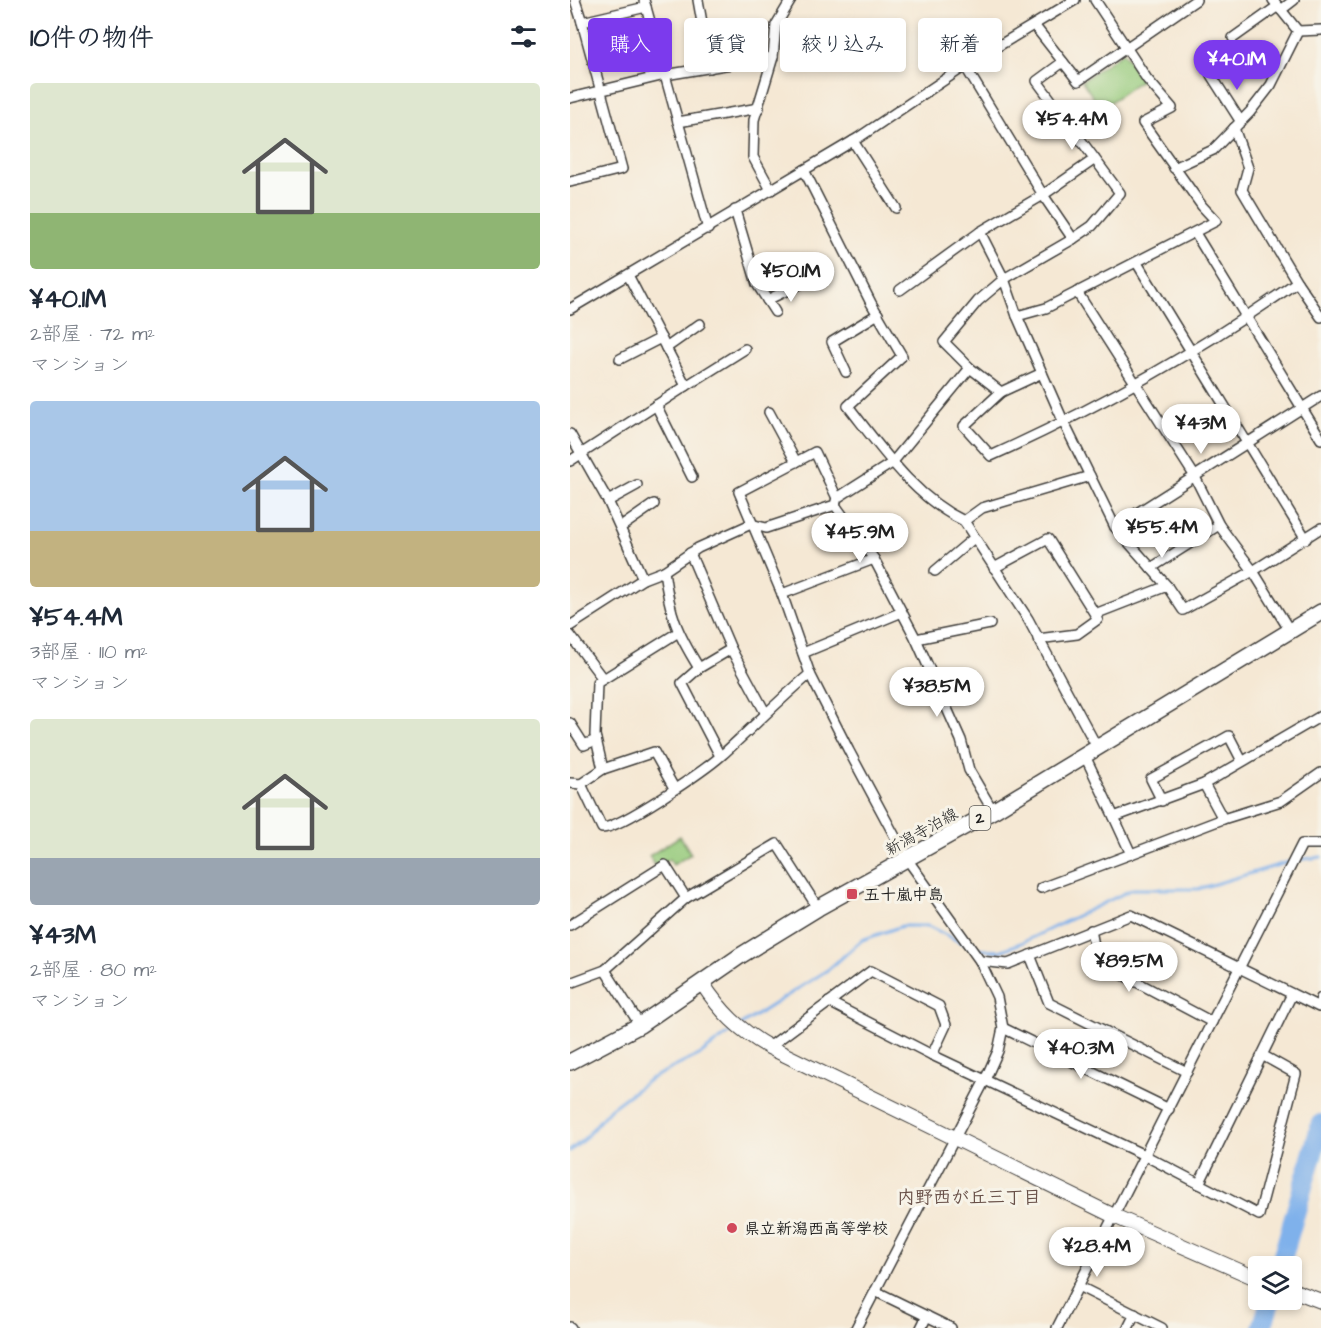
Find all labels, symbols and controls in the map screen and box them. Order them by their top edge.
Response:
chip: 購入 [588,18,672,72]
chip: 賃貸 [684,18,768,72]
chip: 絞り込み [780,18,906,72]
chip: 新着 [918,18,1002,72]
text: 10件の物件 [30,20,154,56]
icon: filters [507,20,540,53]
pin: ¥40.1M [1188,40,1286,91]
text: ¥40.1M [1208,45,1266,73]
pin: ¥54.4M [1023,100,1121,151]
text: ¥54.4M [1036,105,1108,133]
icon: home [231,122,339,230]
pin: ¥50.1M [742,252,840,303]
text: ¥50.1M [761,257,821,285]
text: ¥40.1M [30,281,106,317]
text: 2部屋 · 72 m² [30,320,155,348]
text: マンション [30,351,129,379]
pin: ¥43M [1165,404,1237,455]
text: ¥43M [1175,409,1227,437]
icon: home [231,440,339,548]
pin: ¥55.4M [1113,508,1211,559]
pin: ¥45.9M [811,513,909,564]
text: ¥55.4M [1126,513,1198,541]
text: ¥45.9M [825,518,895,546]
text: ¥54.4M [30,599,123,635]
text: 3部屋 · 110 m² [30,638,148,666]
pin: ¥38.5M [888,667,986,718]
text: マンション [30,669,129,697]
text: ¥38.5M [903,672,971,700]
icon: home [231,758,339,866]
street label: 新潟寺泊線 [881,803,962,861]
road number: 2 [970,806,990,830]
place label: 五十嵐中島 [864,884,944,906]
marker: 五十嵐中島 [845,887,859,901]
text: ¥43M [30,917,96,953]
pin: ¥89.5M [1080,942,1178,993]
text: ¥89.5M [1095,947,1163,975]
text: 2部屋 · 80 m² [30,956,157,984]
text: マンション [30,987,129,1015]
pin: ¥40.3M [1032,1029,1130,1080]
text: ¥40.3M [1048,1034,1114,1062]
district label: 内野西が丘三丁目 [897,1185,1041,1210]
place label: 県立新潟西高等学校 [744,1218,888,1240]
marker: 県立新潟西高等学校 [725,1221,739,1235]
pin: ¥28.4M [1048,1227,1146,1278]
text: ¥28.4M [1063,1232,1131,1260]
map controls [1248,1256,1302,1310]
button: layers [1248,1256,1302,1310]

